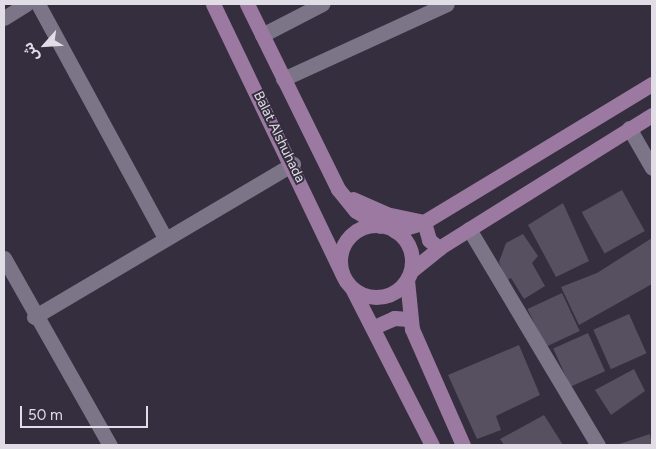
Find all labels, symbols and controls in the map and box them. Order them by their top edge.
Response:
north arrow [20,20,70,70]
text: ش [19,39,43,64]
street label: Balat Alshuhada [250,89,308,185]
scale bar [22,396,150,428]
text: 50 m [28,406,63,424]

